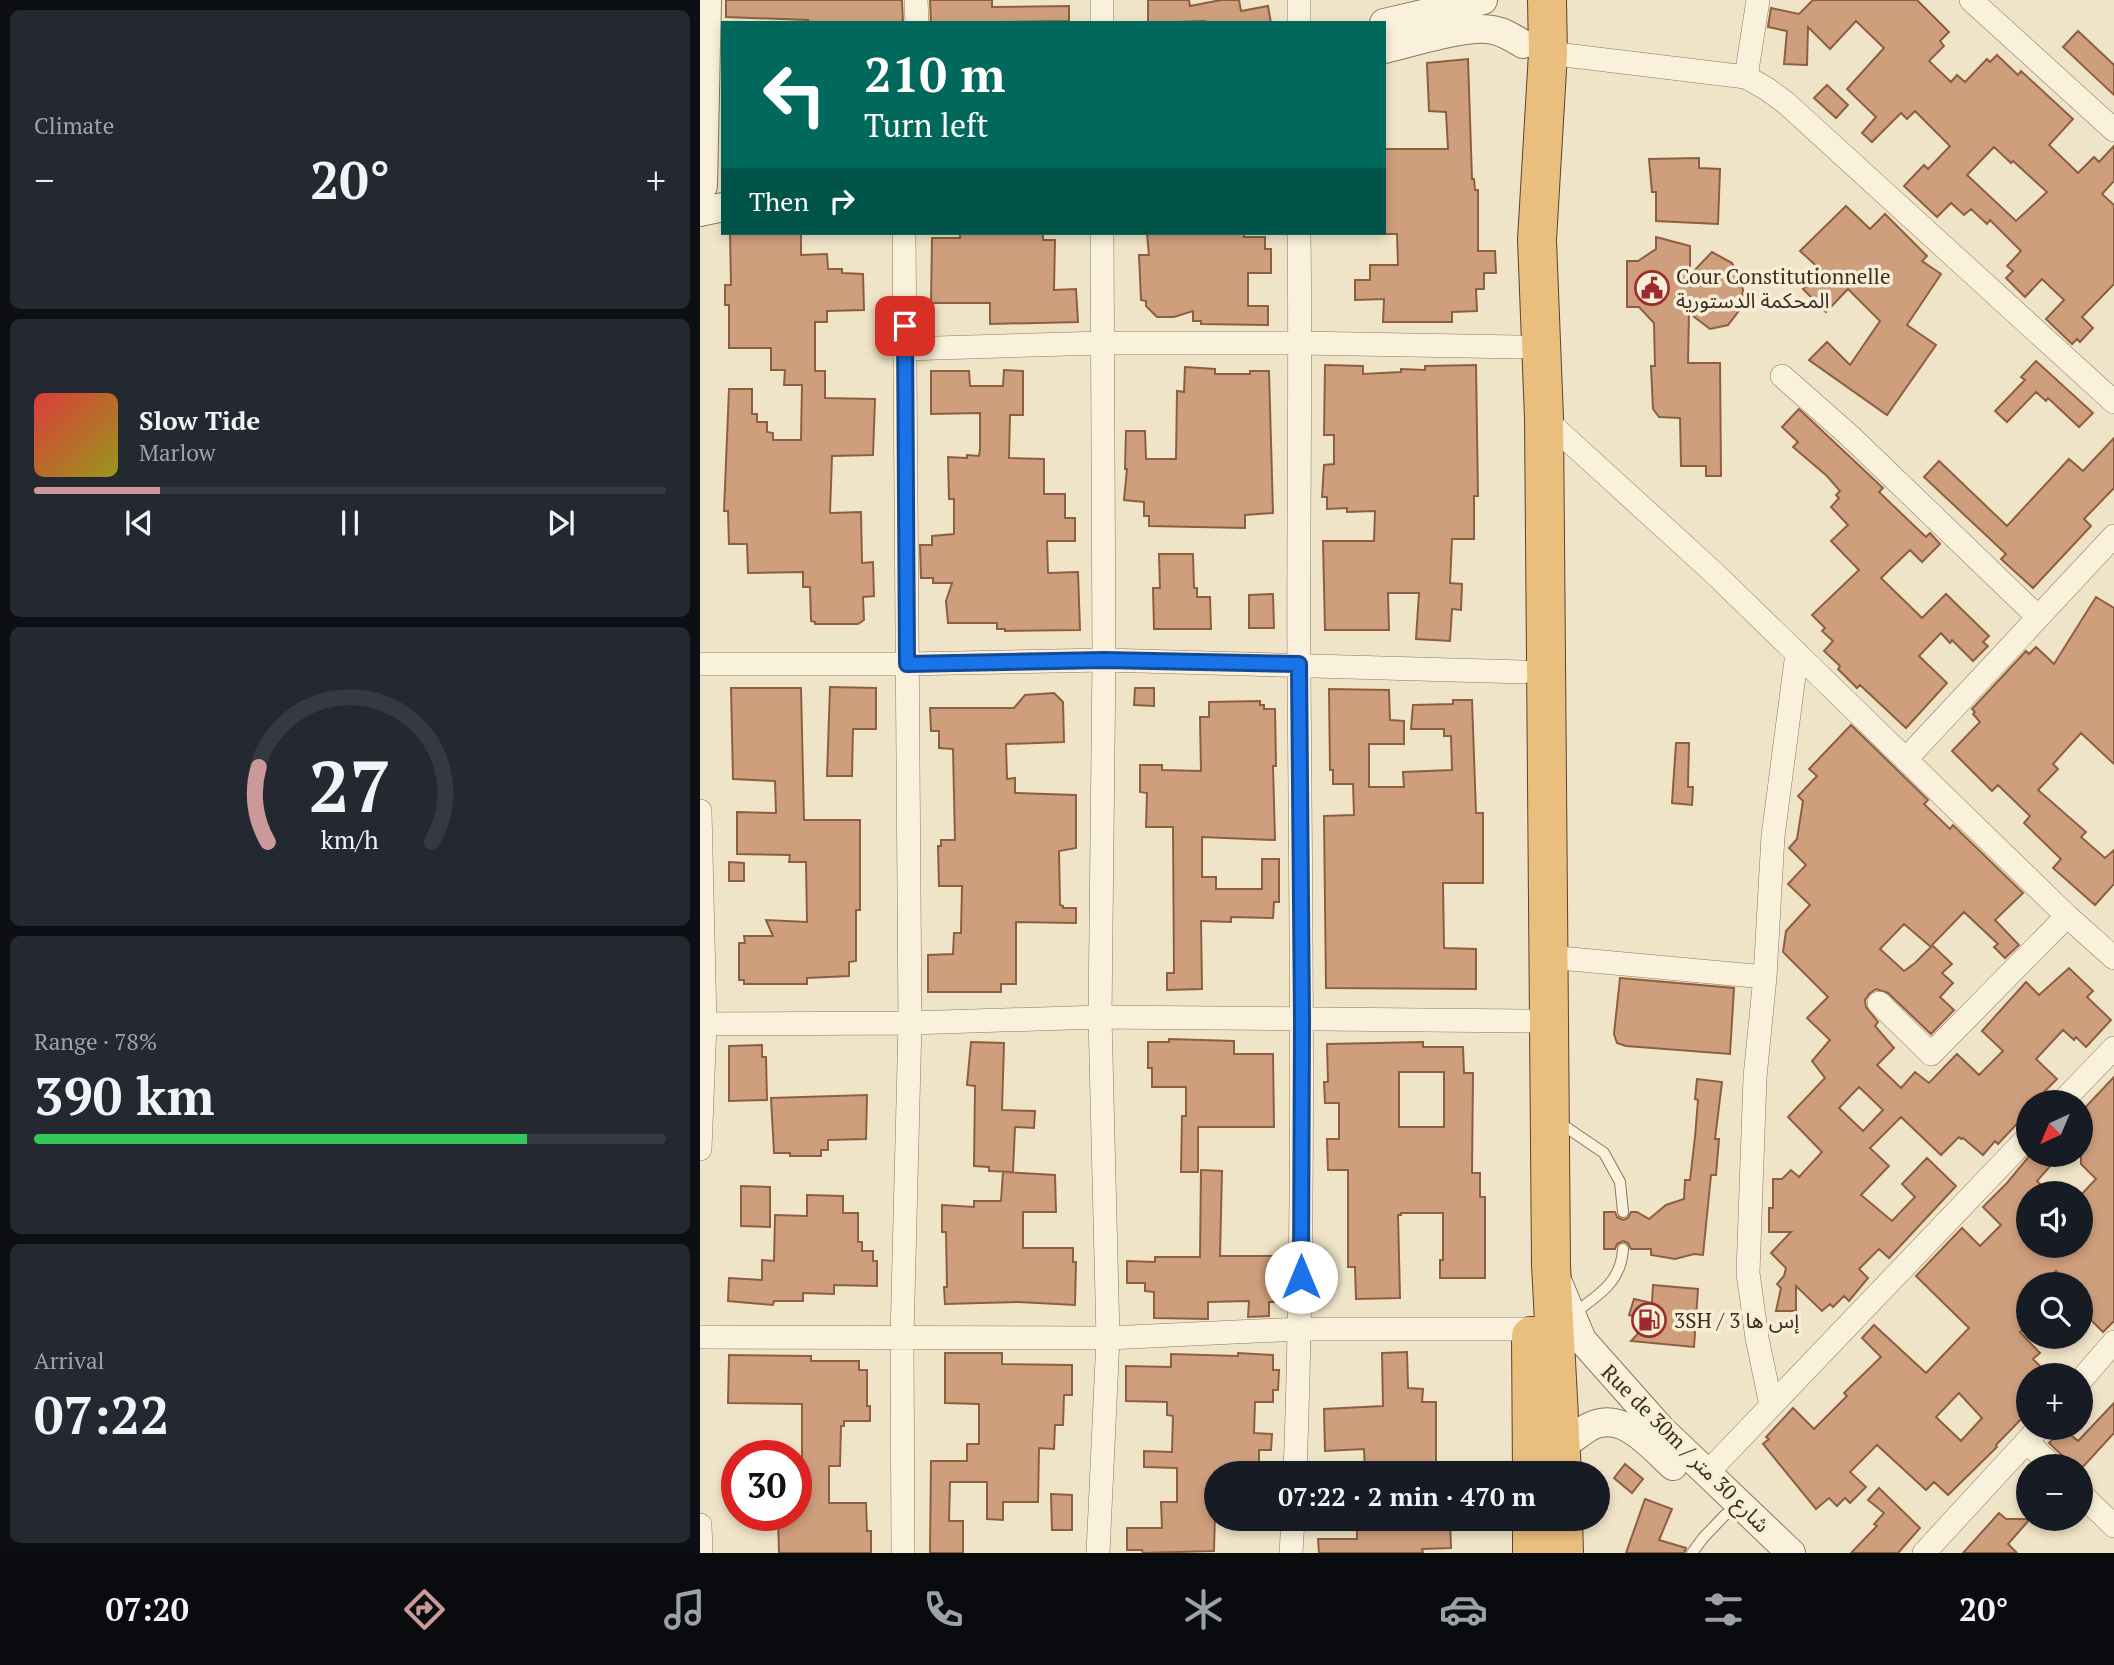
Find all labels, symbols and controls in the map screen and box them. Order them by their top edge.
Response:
text: 210 m [864,41,1006,106]
icon: left [749,49,840,140]
text: Turn left [864,104,988,146]
text: Climate [34,110,114,141]
text: 20° [310,145,390,214]
text: − [34,155,54,205]
text: + [646,155,666,205]
icon: right [823,182,861,220]
text: Then [749,184,809,218]
place label: Cour Constitutionnelle المحكمة الدستورية [1676,262,1890,314]
public building icon: Cour Constitutionnelle المحكمة الدستورية [1633,269,1671,307]
pin [875,296,935,356]
icon: arrive [886,307,924,345]
text: Slow Tide [139,403,260,437]
text: Marlow [139,437,216,468]
icon: previous [120,504,158,542]
icon: pause [331,504,369,542]
icon: next [542,504,580,542]
text: 27 [309,737,391,834]
text: km/h [321,823,379,856]
text: Range · 78% [34,1026,157,1057]
text: 390 km [34,1061,215,1130]
north arrow [2016,1090,2093,1167]
map controls [2016,1090,2093,1531]
button: sound [2016,1181,2093,1258]
position arrow [1264,1240,1338,1314]
button: search [2016,1272,2093,1349]
fuel station icon: 3SH / 3 إس ها [1630,1301,1668,1339]
place label: 3SH / 3 إس ها [1674,1306,1800,1334]
text: Arrival [34,1345,105,1376]
street label: Rue de 30m / شارع 30 متر [1594,1358,1776,1540]
button: + [2016,1363,2093,1440]
text: 07:22 [34,1380,169,1449]
speed limit sign: 30 [721,1440,812,1531]
button: − [2016,1454,2093,1531]
text: 07:22 · 2 min · 470 m [1278,1479,1536,1513]
icon: directions [400,1585,449,1634]
icon: music [660,1585,709,1634]
icon: phone [919,1585,968,1634]
icon: climate [1179,1585,1228,1634]
icon: car [1439,1585,1488,1634]
icon: filters [1699,1585,1748,1634]
text: 07:20 [105,1588,189,1630]
text: 20° [1959,1588,2008,1630]

